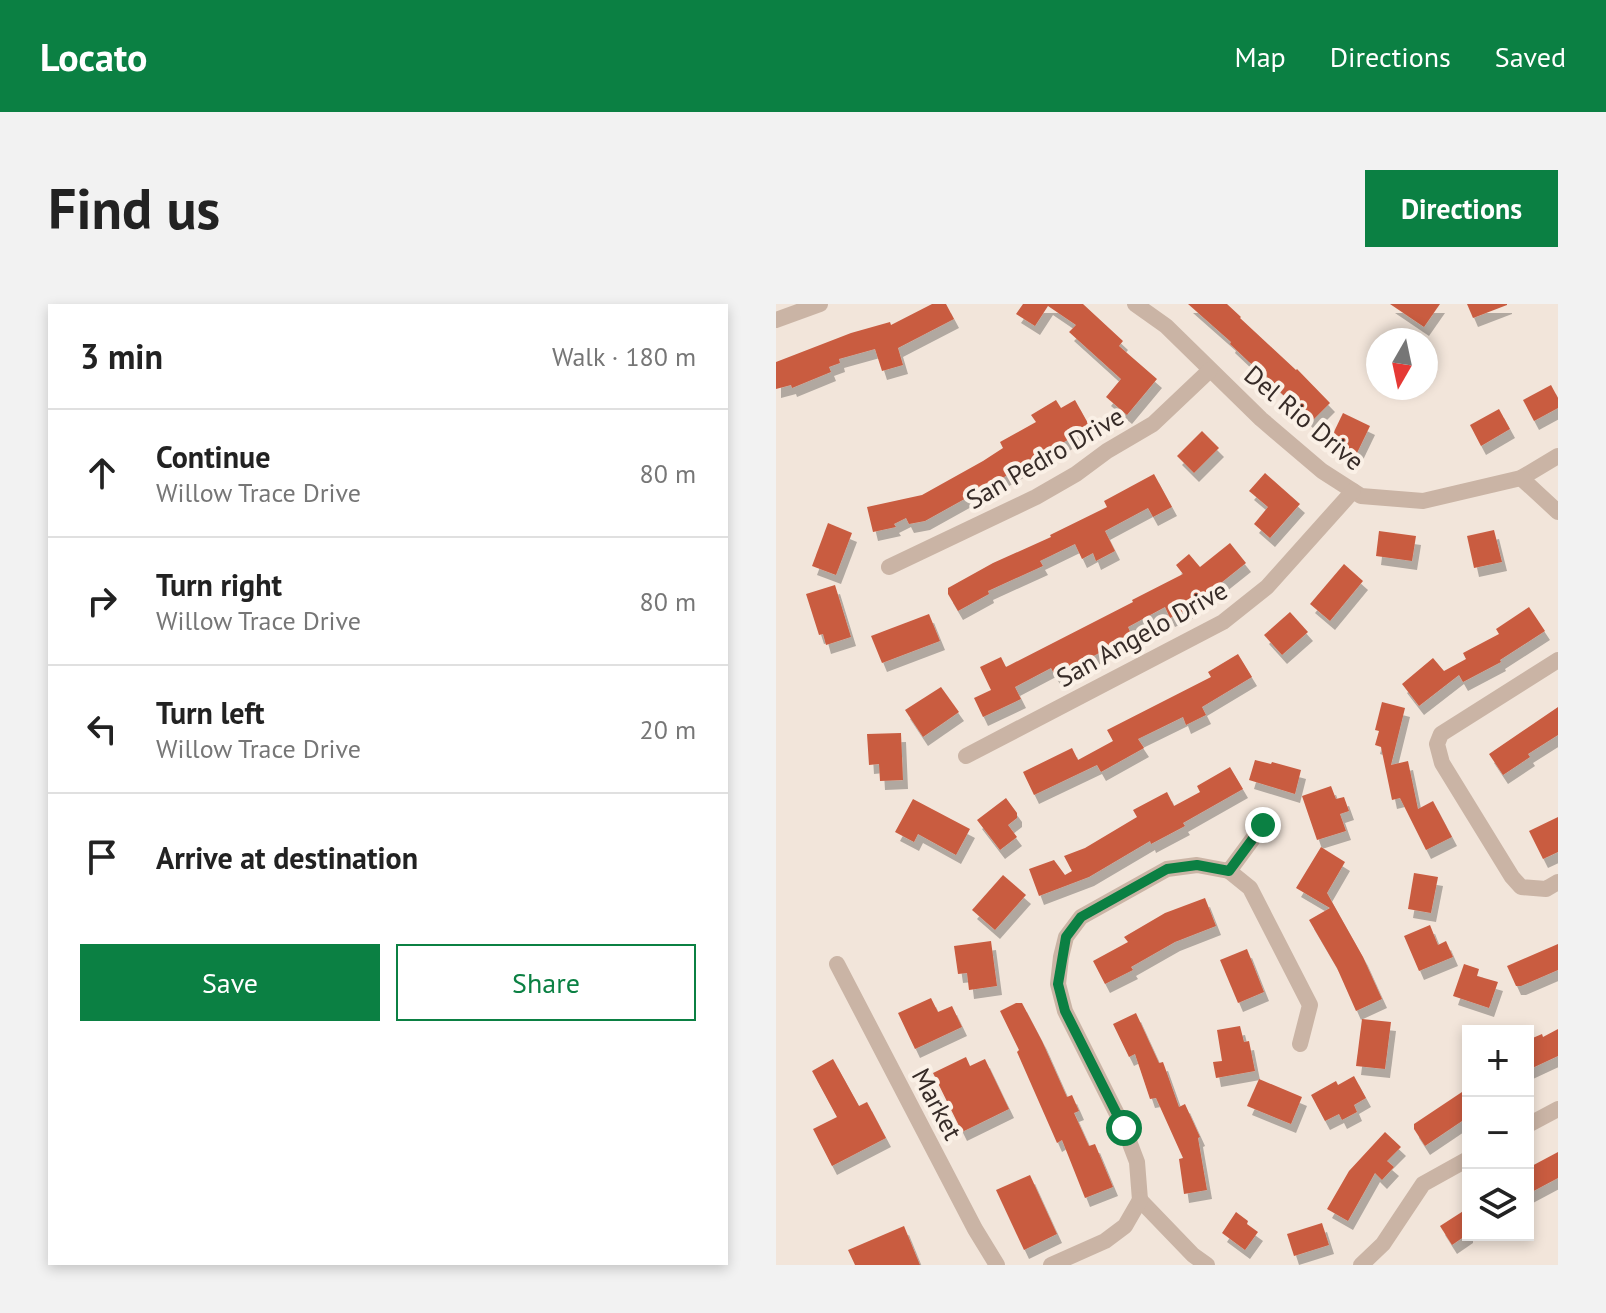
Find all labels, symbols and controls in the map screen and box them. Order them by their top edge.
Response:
text: Locato [40,32,147,81]
text: Map [1235,38,1286,75]
text: Directions [1330,38,1451,75]
text: Saved [1495,38,1566,75]
button: Directions [1365,170,1558,247]
text: Find us [48,172,220,244]
north arrow [1366,328,1438,400]
text: 3 min [80,334,163,378]
text: Walk · 180 m [552,340,696,373]
street label: Del Rio Drive [1238,358,1371,477]
street label: San Pedro Drive [960,399,1129,516]
text: Continue [156,437,270,476]
icon: ahead [80,451,124,495]
text: 80 m [640,457,696,490]
text: Willow Trace Drive [156,476,361,509]
text: Turn right [156,565,282,604]
street label: San Angelo Drive [1051,573,1233,694]
icon: right [80,579,124,623]
text: 80 m [640,585,696,618]
text: Willow Trace Drive [156,604,361,637]
text: Turn left [156,693,264,732]
icon: left [80,707,124,751]
text: 20 m [640,713,696,746]
text: Willow Trace Drive [156,732,361,765]
route end [1245,807,1281,843]
icon: arrive [80,835,124,879]
text: Arrive at destination [156,838,418,877]
button: Save [80,944,380,1021]
button: Share [396,944,696,1021]
map controls [1462,1025,1534,1241]
button: + [1462,1025,1534,1097]
street label: Market [905,1062,970,1145]
button: − [1462,1097,1534,1169]
route start [1106,1110,1142,1146]
button: layers [1462,1169,1534,1241]

